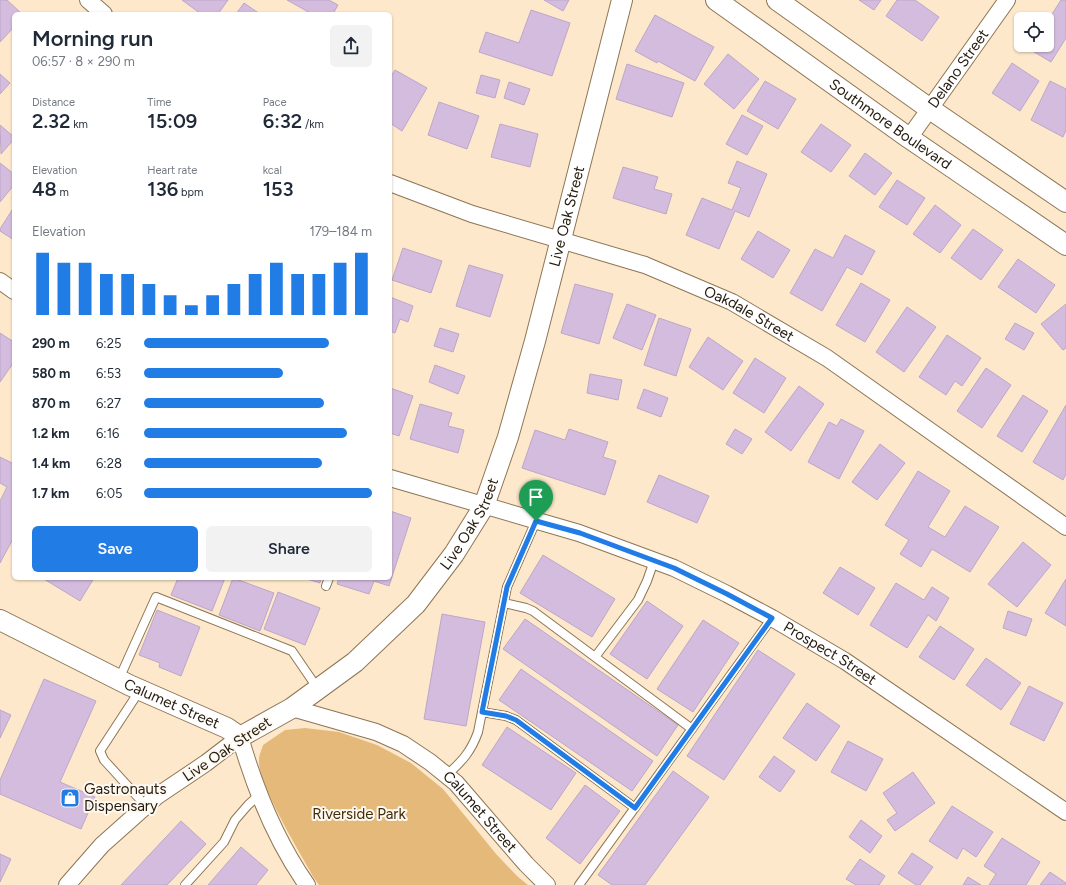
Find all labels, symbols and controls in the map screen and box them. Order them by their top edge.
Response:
map controls [1014,12,1054,52]
button: locate [1014,12,1054,52]
text: Morning run [32,25,153,52]
button: share [330,25,372,67]
street label: Delano Street [924,26,992,112]
text: 06:57 · 8 × 290 m [32,54,135,69]
street label: Southmore Boulevard [826,75,955,173]
text: Distance [32,96,75,109]
text: Time [147,96,171,109]
text: Pace [263,96,286,109]
text: 2.32 [32,109,71,133]
text: 15:09 [147,109,197,133]
text: 6:32 [263,109,302,133]
text: km [71,118,88,131]
text: /km [302,118,324,131]
text: Elevation [32,164,77,177]
text: Heart rate [147,164,197,177]
text: kcal [263,164,282,177]
street label: Live Oak Street [545,164,588,268]
text: 48 [32,177,57,201]
text: 136 [147,177,178,201]
text: 153 [263,177,294,201]
text: m [57,186,69,199]
text: bpm [178,186,203,199]
text: Elevation [32,224,85,239]
text: 179–184 m [309,224,372,239]
street label: Oakdale Street [701,282,798,346]
text: 290 m [32,336,70,351]
text: 6:25 [96,336,121,351]
text: 580 m [32,366,70,381]
text: 6:53 [96,366,121,381]
text: 870 m [32,396,70,411]
text: 6:27 [96,396,121,411]
text: 1.2 km [32,426,70,441]
text: 6:16 [96,426,119,441]
text: 1.4 km [32,456,70,471]
text: 6:28 [96,456,122,471]
street label: Live Oak Street [436,475,502,573]
pin [519,480,553,521]
text: 1.7 km [32,486,69,501]
text: 6:05 [96,486,122,501]
icon: arrive [525,486,547,508]
button: Save [32,526,198,572]
button: Share [206,526,372,572]
street label: Prospect Street [780,618,880,689]
street label: Calumet Street [121,675,223,733]
street label: Live Oak Street [179,713,275,785]
street label: Calumet Street [439,767,521,856]
place label: Gastronauts Dispensary [84,780,167,815]
shop icon: Gastronauts Dispensary [59,787,81,809]
park label: Riverside Park [312,805,406,823]

